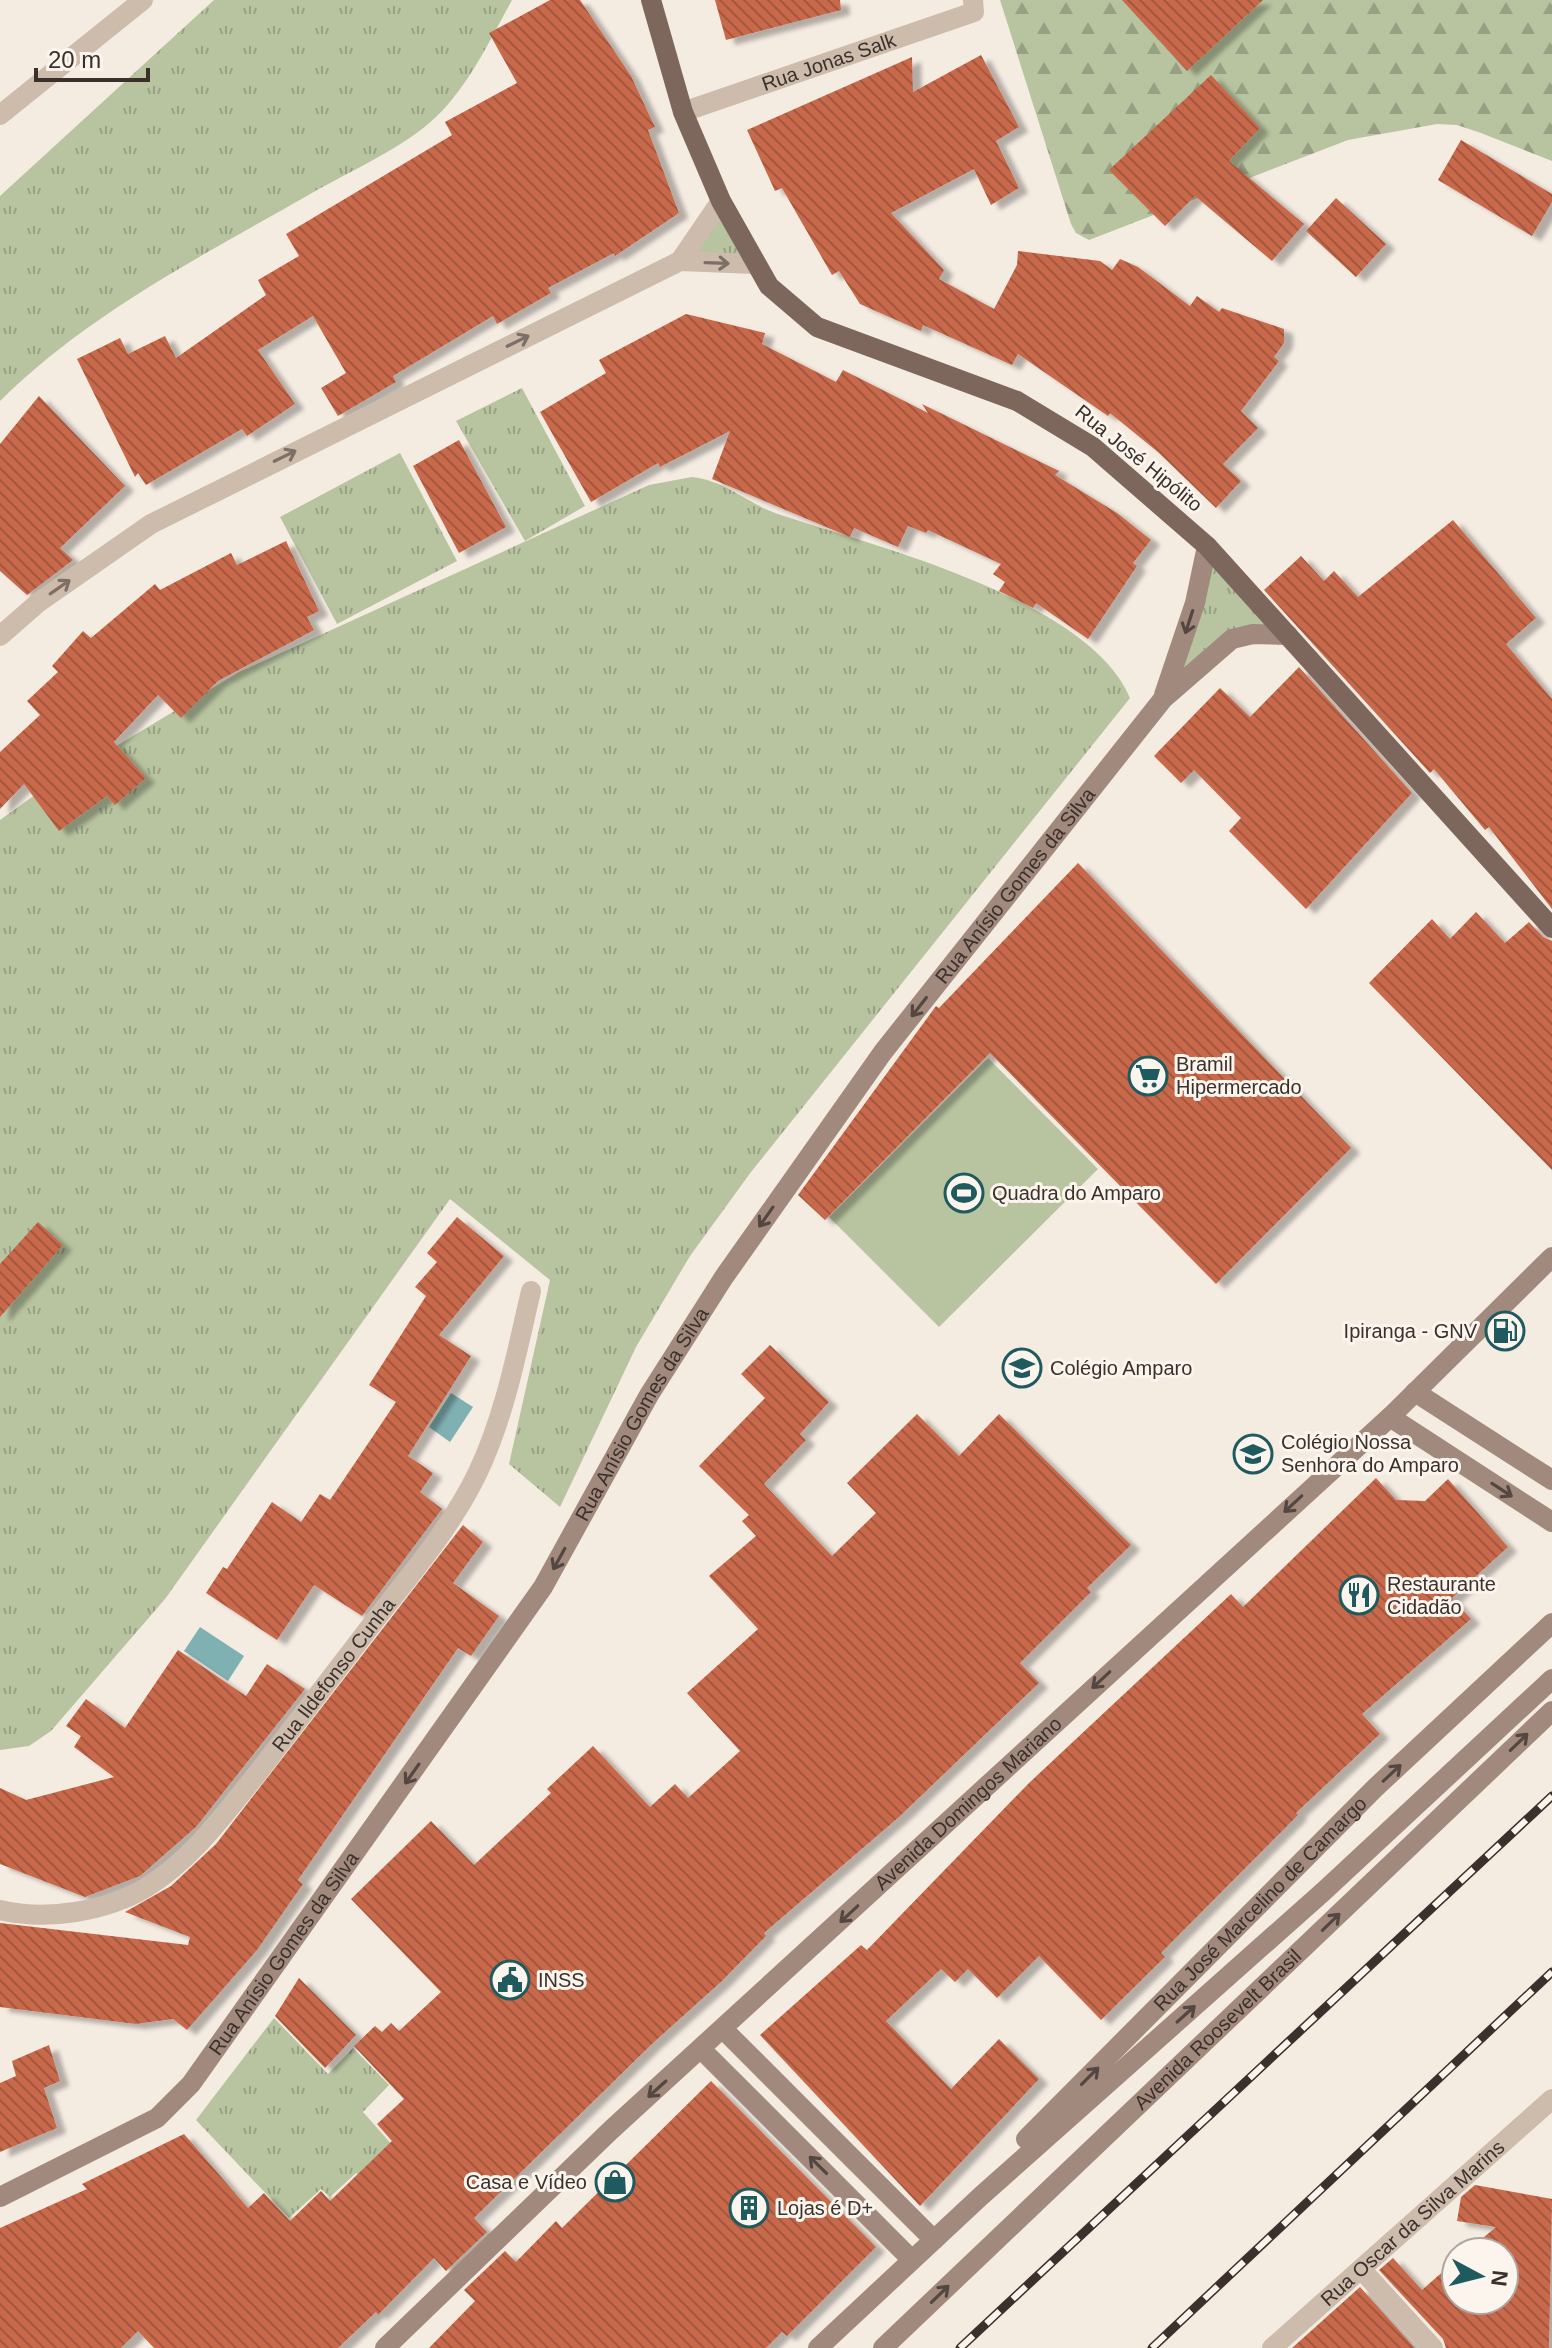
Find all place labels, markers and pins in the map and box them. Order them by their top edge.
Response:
place label: Bramil Hipermercado [1176,1053,1302,1098]
supermarket icon: Bramil Hipermercado [1127,1055,1169,1097]
sports icon: Quadra do Amparo [943,1172,985,1214]
place label: Quadra do Amparo [992,1182,1161,1204]
fuel station icon: Ipiranga - GNV [1484,1310,1526,1352]
place label: Ipiranga - GNV [1344,1320,1478,1342]
school or university icon: Colégio Amparo [1001,1347,1043,1389]
place label: Colégio Amparo [1050,1357,1192,1379]
place label: Colégio Nossa Senhora do Amparo [1281,1431,1459,1476]
school or university icon: Colégio Nossa Senhora do Amparo [1232,1433,1274,1475]
place label: Restaurante Cidadão [1387,1573,1496,1618]
restaurant icon: Restaurante Cidadão [1338,1574,1380,1616]
public building icon: INSS [489,1959,531,2001]
place label: INSS [538,1969,585,1991]
shop icon: Casa e Vídeo [594,2161,636,2203]
place label: Casa e Vídeo [466,2171,587,2193]
building icon: Lojas é D+ [728,2187,770,2229]
place label: Lojas é D+ [777,2197,873,2219]

